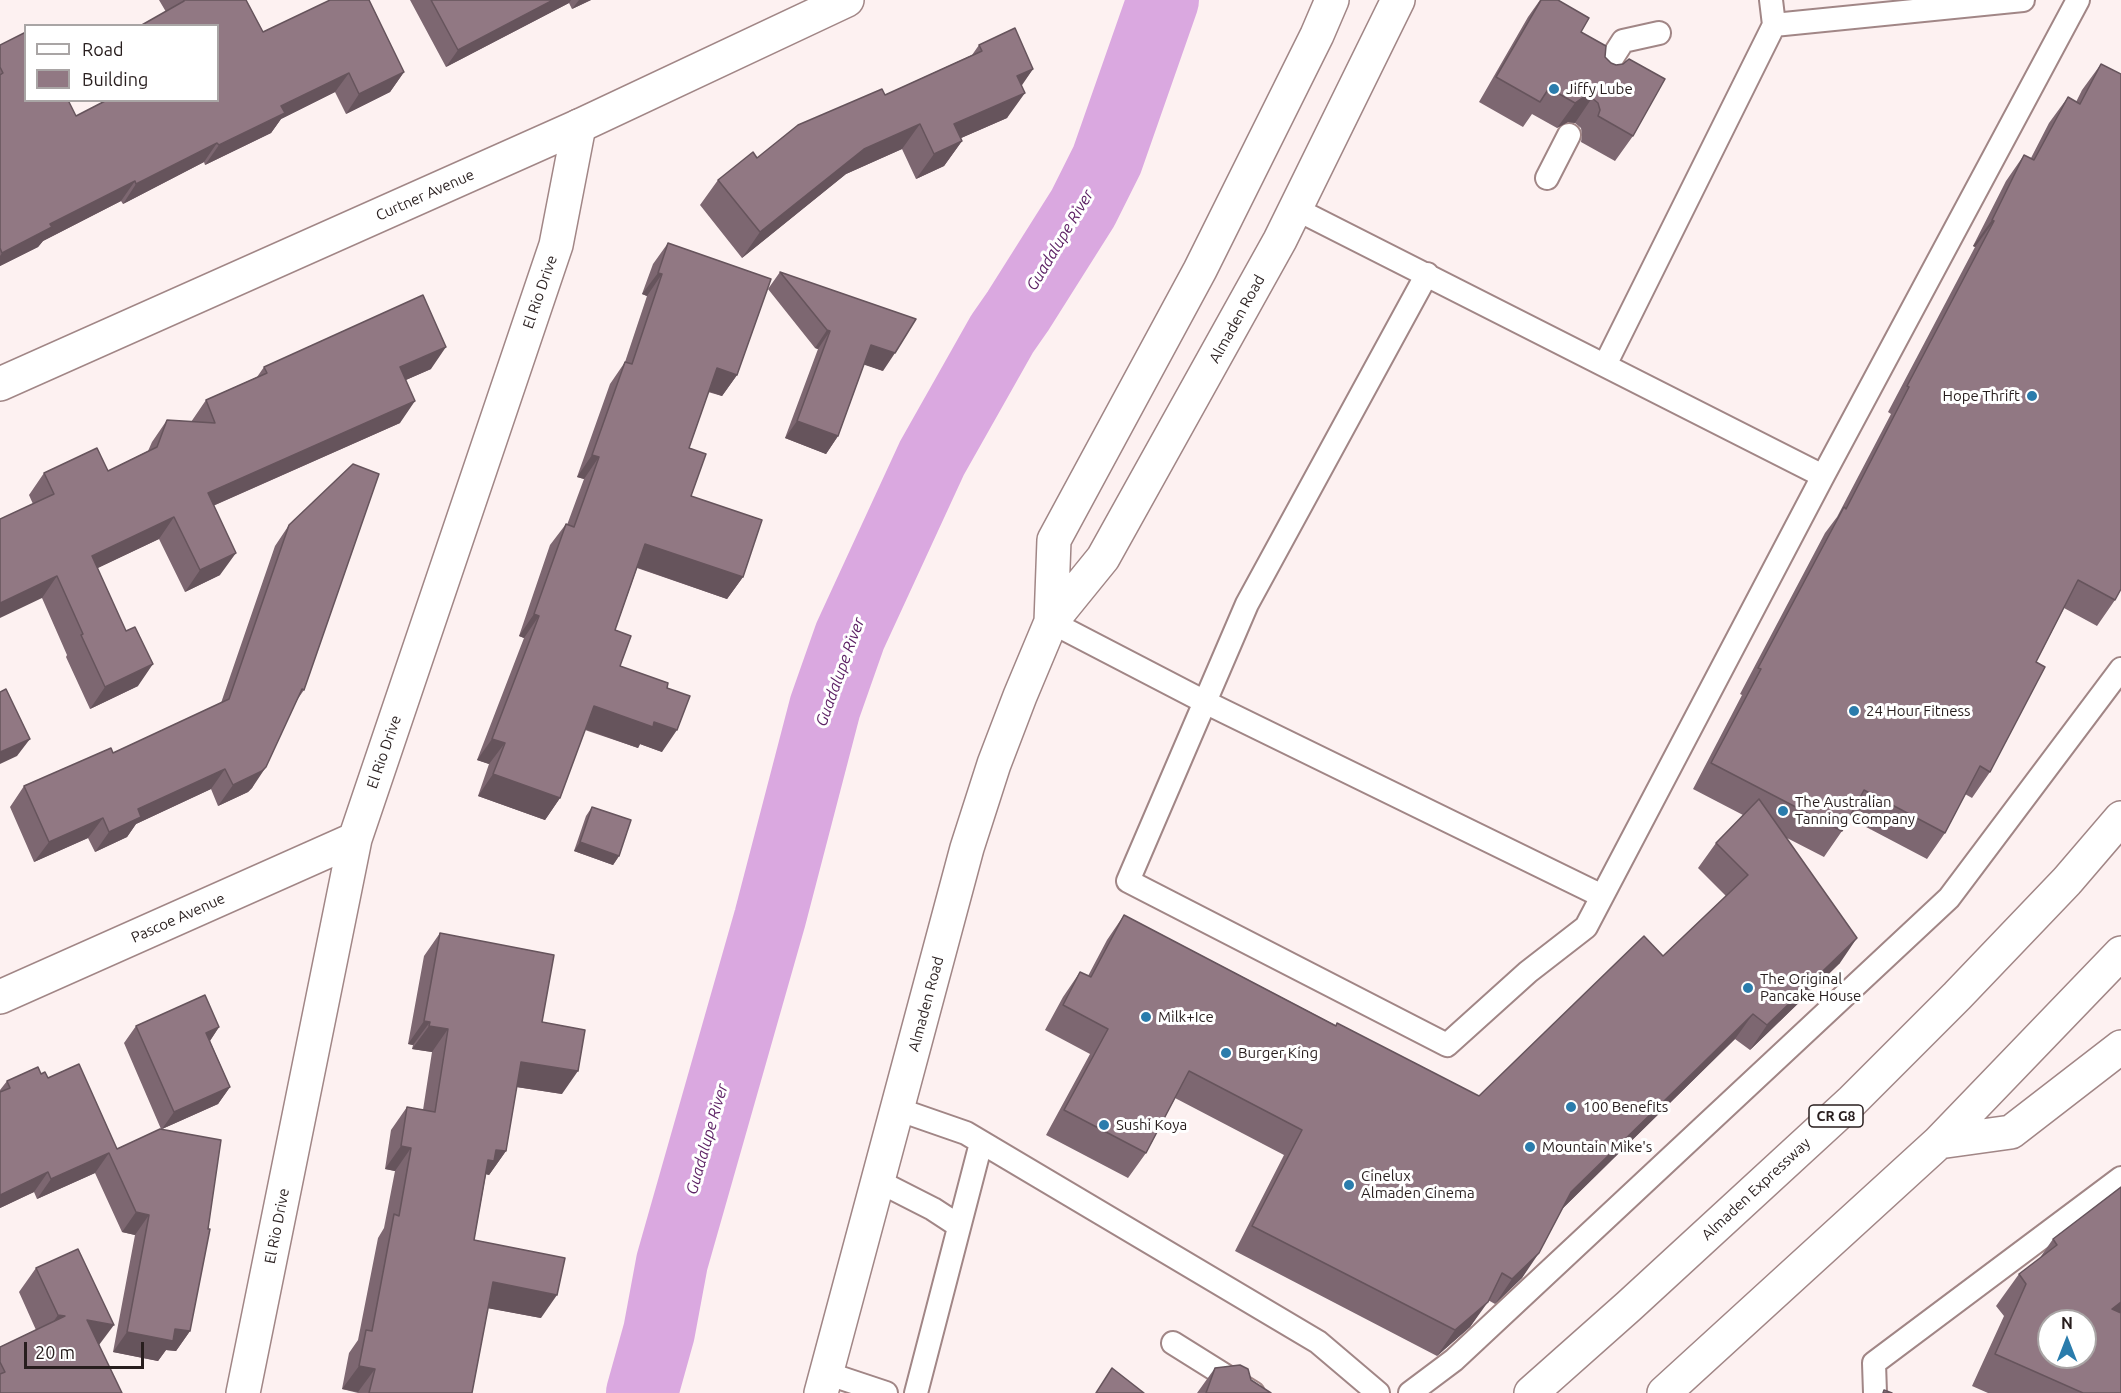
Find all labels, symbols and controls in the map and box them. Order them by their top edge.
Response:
legend [24,24,219,102]
text: Road [82,39,124,59]
text: Building [82,69,148,89]
place label: Jiffy Lube [1566,80,1633,98]
marker: Jiffy Lube [1547,82,1561,96]
street label: Curtner Avenue [373,165,477,225]
water label: Guadalupe River [1022,186,1098,294]
street label: El Rio Drive [519,253,561,331]
street label: Almaden Road [1205,272,1269,366]
place label: Hope Thrift [1942,387,2020,405]
marker: Hope Thrift [2025,389,2039,403]
water label: Guadalupe River [811,615,869,729]
place label: 24 Hour Fitness [1866,702,1971,720]
marker: 24 Hour Fitness [1847,704,1861,718]
street label: El Rio Drive [363,713,405,791]
place label: The Australian Tanning Company [1795,793,1915,828]
marker: The Australian Tanning Company [1776,804,1790,818]
street label: Pascoe Avenue [128,889,228,947]
street label: Almaden Road [905,954,947,1054]
place label: The Original Pancake House [1760,970,1861,1005]
marker: The Original Pancake House [1741,981,1755,995]
place label: Milk+Ice [1158,1008,1214,1026]
marker: Milk+Ice [1139,1010,1153,1024]
place label: Burger King [1238,1044,1318,1062]
marker: Burger King [1219,1046,1233,1060]
water label: Guadalupe River [682,1081,732,1197]
place label: 100 Benefits [1583,1098,1668,1116]
marker: 100 Benefits [1564,1100,1578,1114]
road number: CR G8 [1809,1105,1863,1127]
place label: Sushi Koya [1116,1116,1187,1134]
marker: Sushi Koya [1097,1118,1111,1132]
street label: Almaden Expressway [1698,1134,1814,1244]
place label: Mountain Mike's [1542,1138,1652,1156]
marker: Mountain Mike's [1523,1140,1537,1154]
place label: Cinelux Almaden Cinema [1361,1167,1475,1202]
marker: Cinelux Almaden Cinema [1342,1178,1356,1192]
street label: El Rio Drive [261,1187,293,1265]
north arrow [2037,1309,2097,1369]
text: N [2061,1314,2073,1332]
scale bar [27,1330,147,1368]
text: 20 m [35,1342,75,1362]

